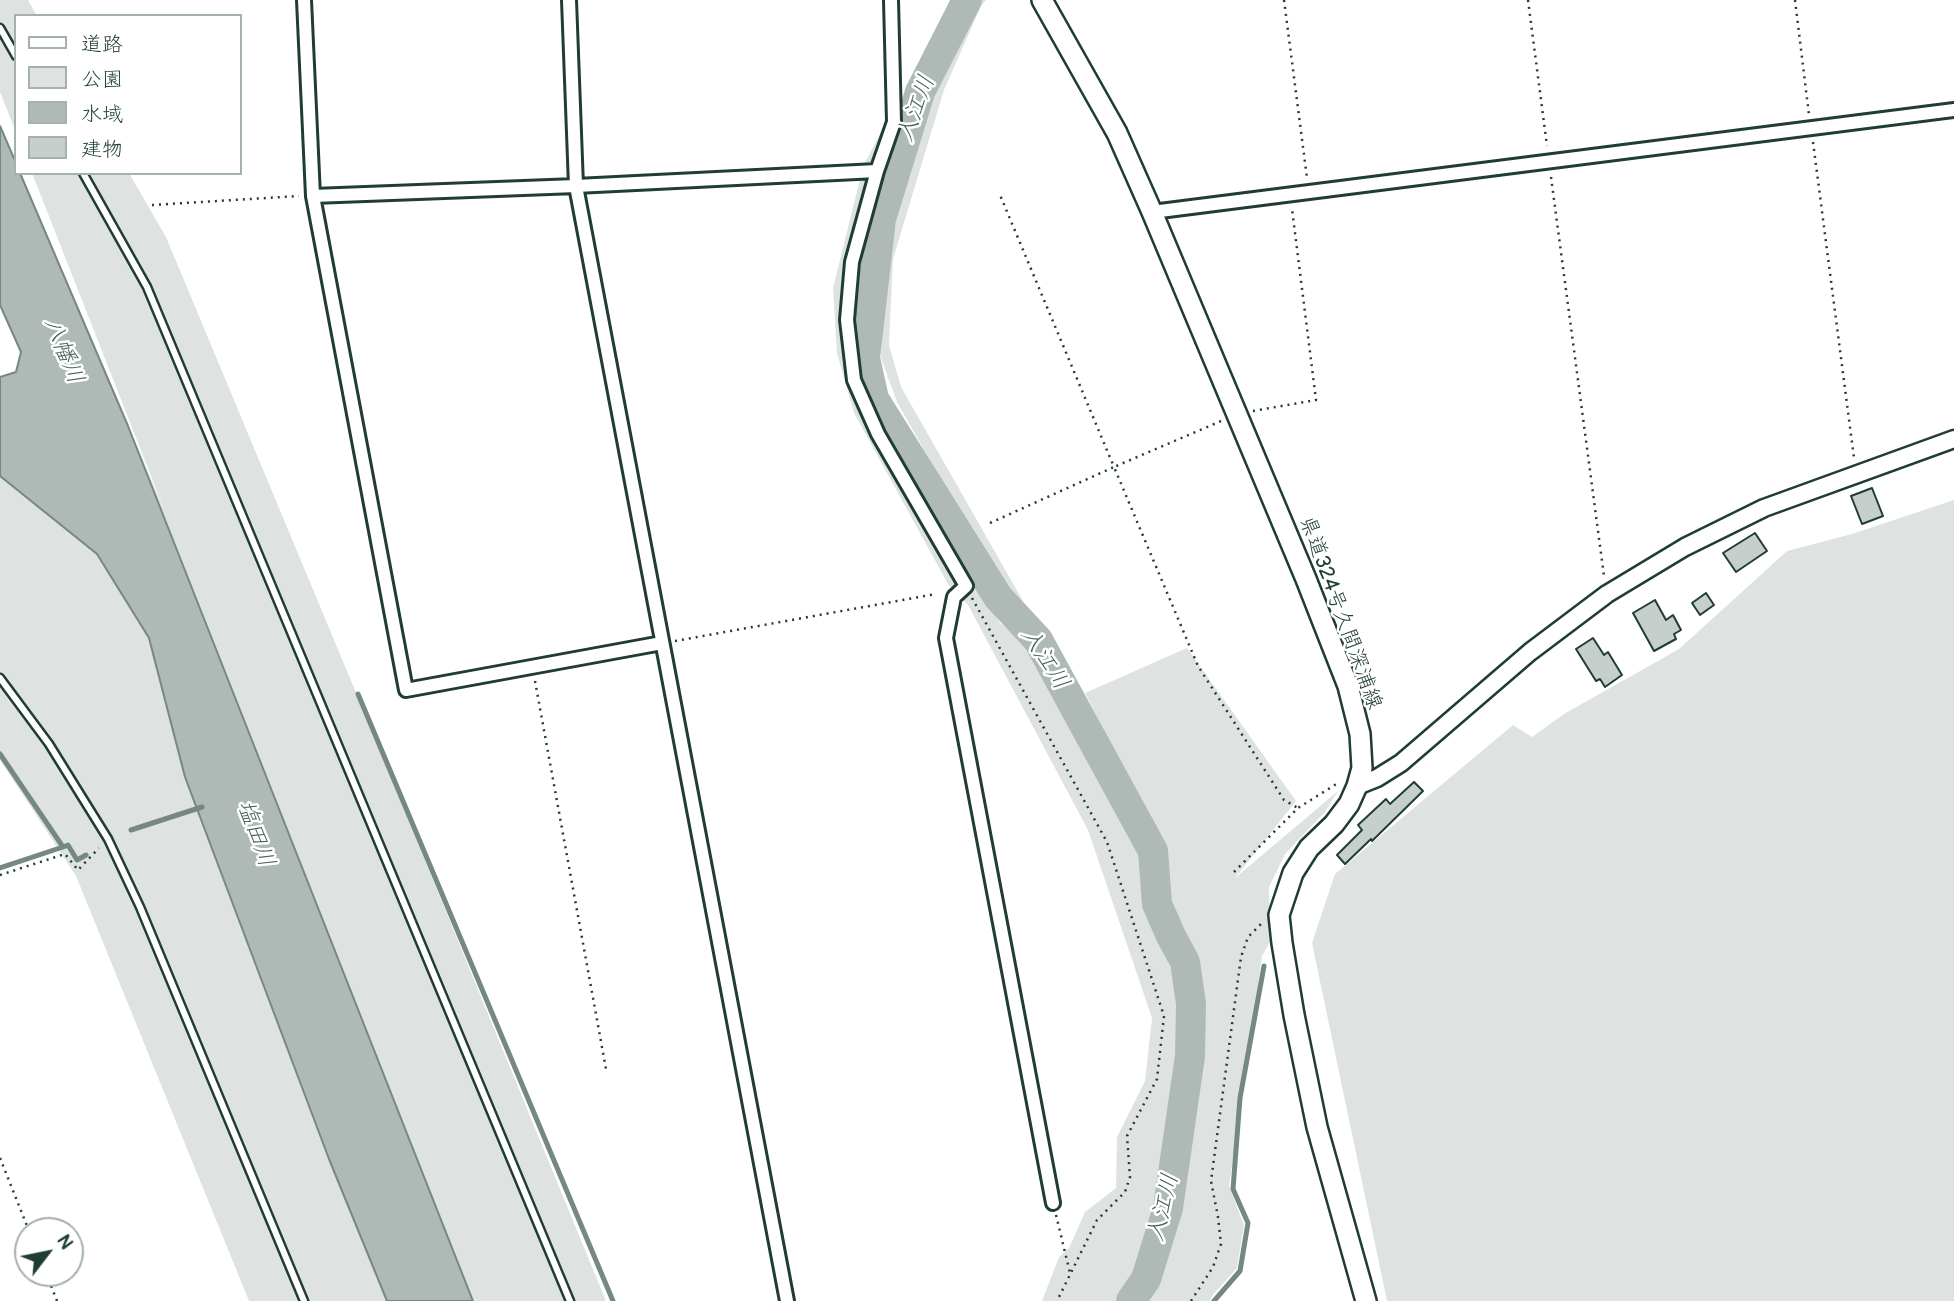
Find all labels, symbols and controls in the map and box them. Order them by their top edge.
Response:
legend [14,14,242,175]
text: 道路 [81,31,123,58]
text: 公園 [81,66,123,93]
water label: 入江川 [892,72,942,146]
text: 水域 [81,101,123,128]
text: 建物 [81,136,123,163]
water label: 八幡川 [37,314,89,388]
street label: 県道324号久間深浦線 [1293,513,1387,713]
water label: 入江川 [1014,623,1074,695]
water label: 塩田川 [230,797,280,871]
water label: 入江川 [1143,1171,1185,1245]
north arrow [14,1217,84,1287]
text: N [52,1230,79,1254]

